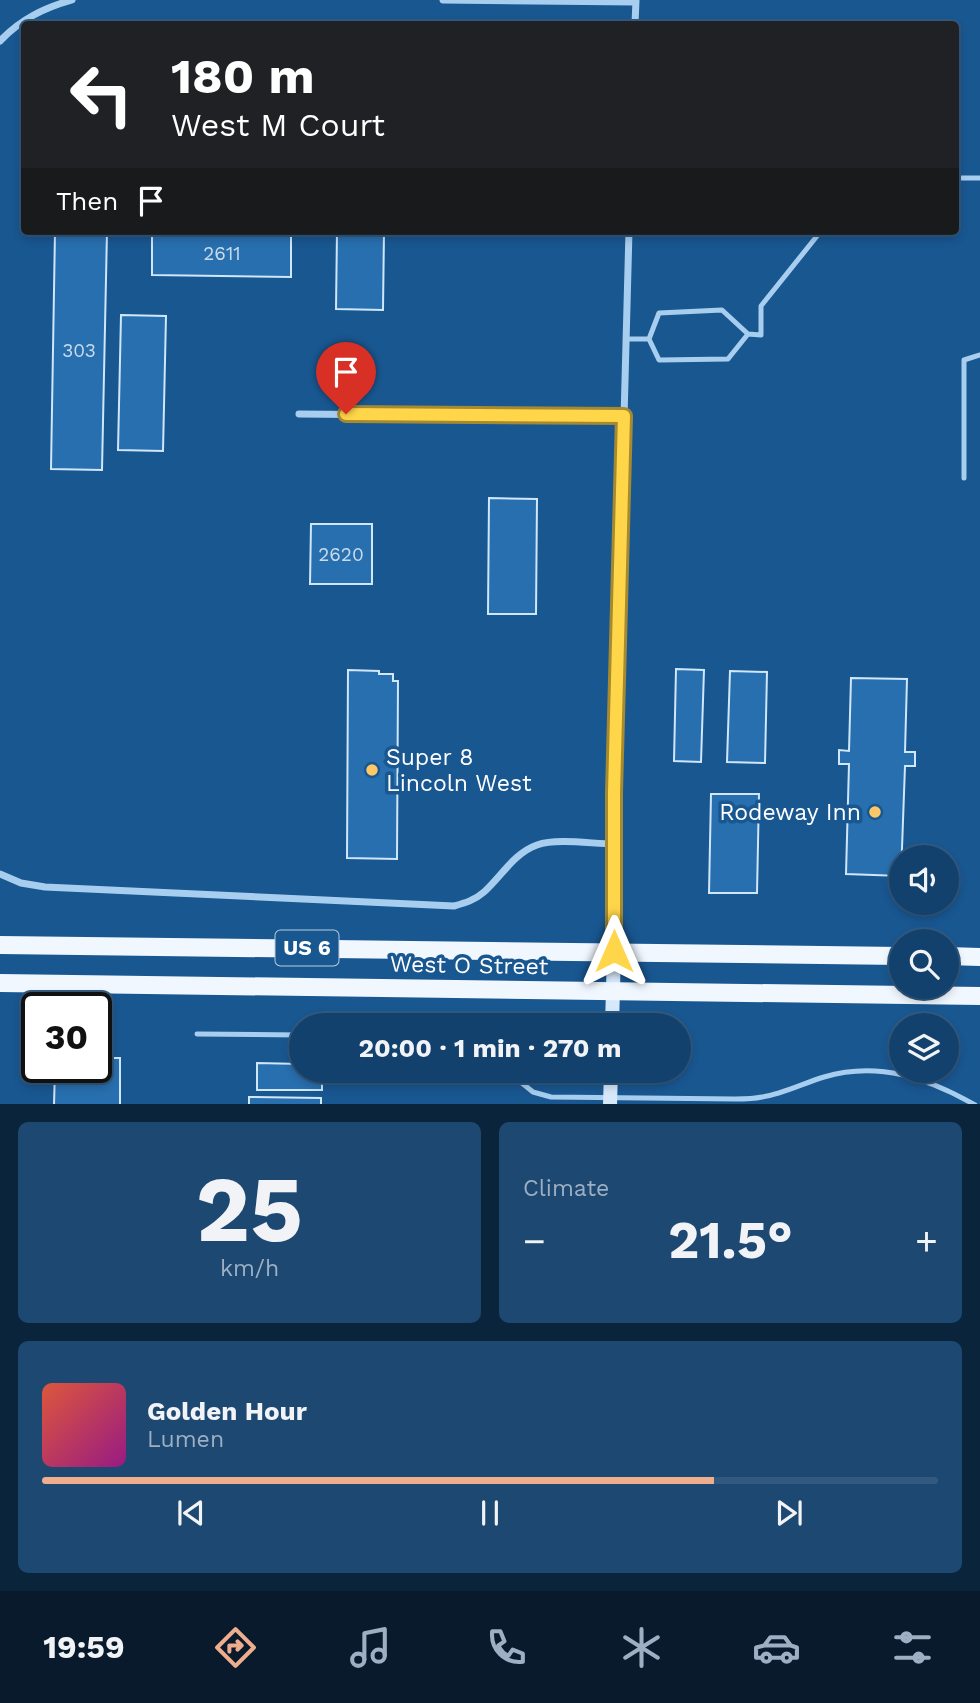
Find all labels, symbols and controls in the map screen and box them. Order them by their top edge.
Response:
text: 180 m [171,47,315,105]
icon: left [56,49,147,140]
text: West M Court [171,106,385,144]
icon: arrive [132,182,170,220]
text: Then [56,186,118,216]
house number: 2611 [203,242,241,265]
house number: 303 [62,339,96,362]
pin [316,342,376,414]
icon: arrive [327,353,365,391]
house number: 2620 [318,543,364,566]
place label: Super 8 Lincoln West [386,744,532,797]
marker: Super 8 Lincoln West [364,762,380,778]
place label: Rodeway Inn [719,799,861,826]
marker: Rodeway Inn [867,804,883,820]
map controls [889,845,959,1083]
button: sound [889,845,959,915]
position arrow [577,914,651,988]
button: search [889,929,959,999]
road number: US 6 [276,930,338,965]
street label: West O Street [390,951,549,980]
speed limit sign: 30 [21,992,112,1083]
button: layers [889,1013,959,1083]
text: 20:00 · 1 min · 270 m [359,1033,621,1063]
text: 25 [196,1156,303,1263]
text: Climate [523,1175,609,1202]
text: 21.5° [668,1210,793,1271]
text: − [523,1219,546,1263]
text: + [915,1219,938,1263]
text: km/h [220,1255,279,1282]
text: Golden Hour [147,1396,307,1426]
text: Lumen [147,1426,224,1453]
icon: previous [172,1494,210,1532]
icon: pause [471,1494,509,1532]
icon: next [770,1494,808,1532]
icon: directions [211,1623,260,1672]
icon: music [346,1623,395,1672]
icon: phone [482,1623,531,1672]
icon: climate [617,1623,666,1672]
icon: car [752,1623,801,1672]
icon: filters [888,1623,937,1672]
text: 19:59 [43,1628,125,1666]

